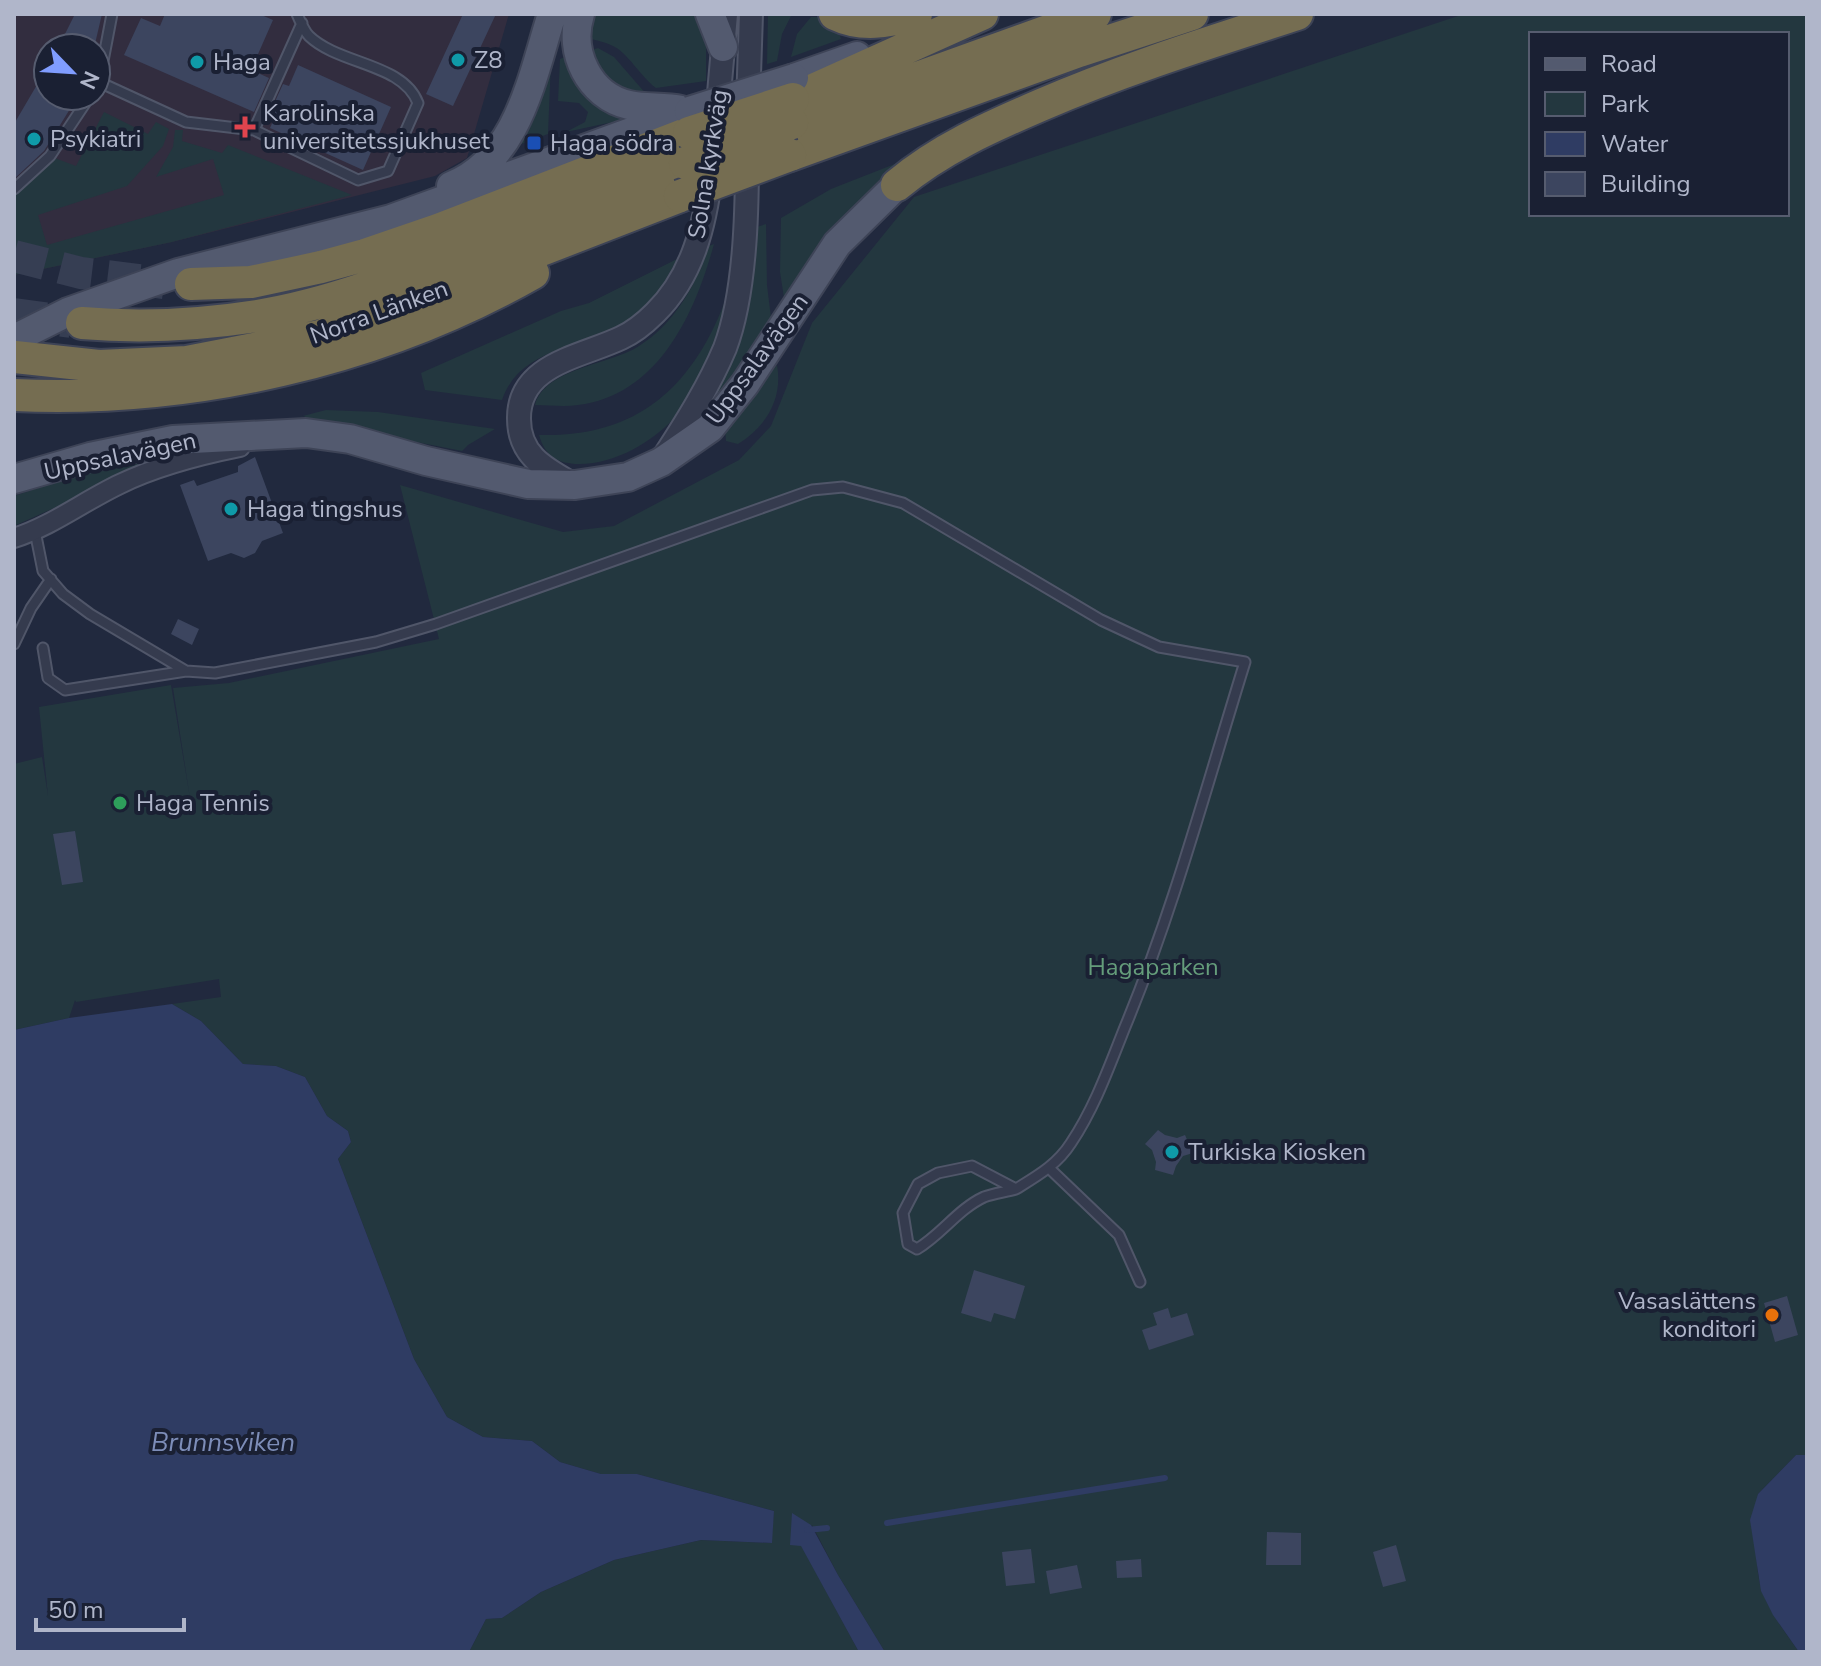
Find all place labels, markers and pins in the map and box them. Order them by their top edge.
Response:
place label: Z8 [474,44,503,76]
place label: Haga [213,46,271,78]
marker: Z8 [449,51,467,69]
marker: Haga [188,53,206,71]
place label: Karolinska universitetssjukhuset [263,97,490,157]
marker: Karolinska universitetssjukhuset [234,116,256,138]
place label: Psykiatri [50,123,141,155]
place label: Haga södra [550,127,674,159]
marker: Psykiatri [25,130,43,148]
marker: Haga södra [525,134,543,152]
place label: Haga tingshus [247,493,403,525]
marker: Haga tingshus [222,500,240,518]
place label: Haga Tennis [136,787,270,819]
marker: Haga Tennis [111,794,129,812]
place label: Turkiska Kiosken [1188,1136,1366,1168]
marker: Turkiska Kiosken [1163,1143,1181,1161]
place label: Vasaslättens konditori [1617,1285,1756,1345]
marker: Vasaslättens konditori [1763,1306,1781,1324]

